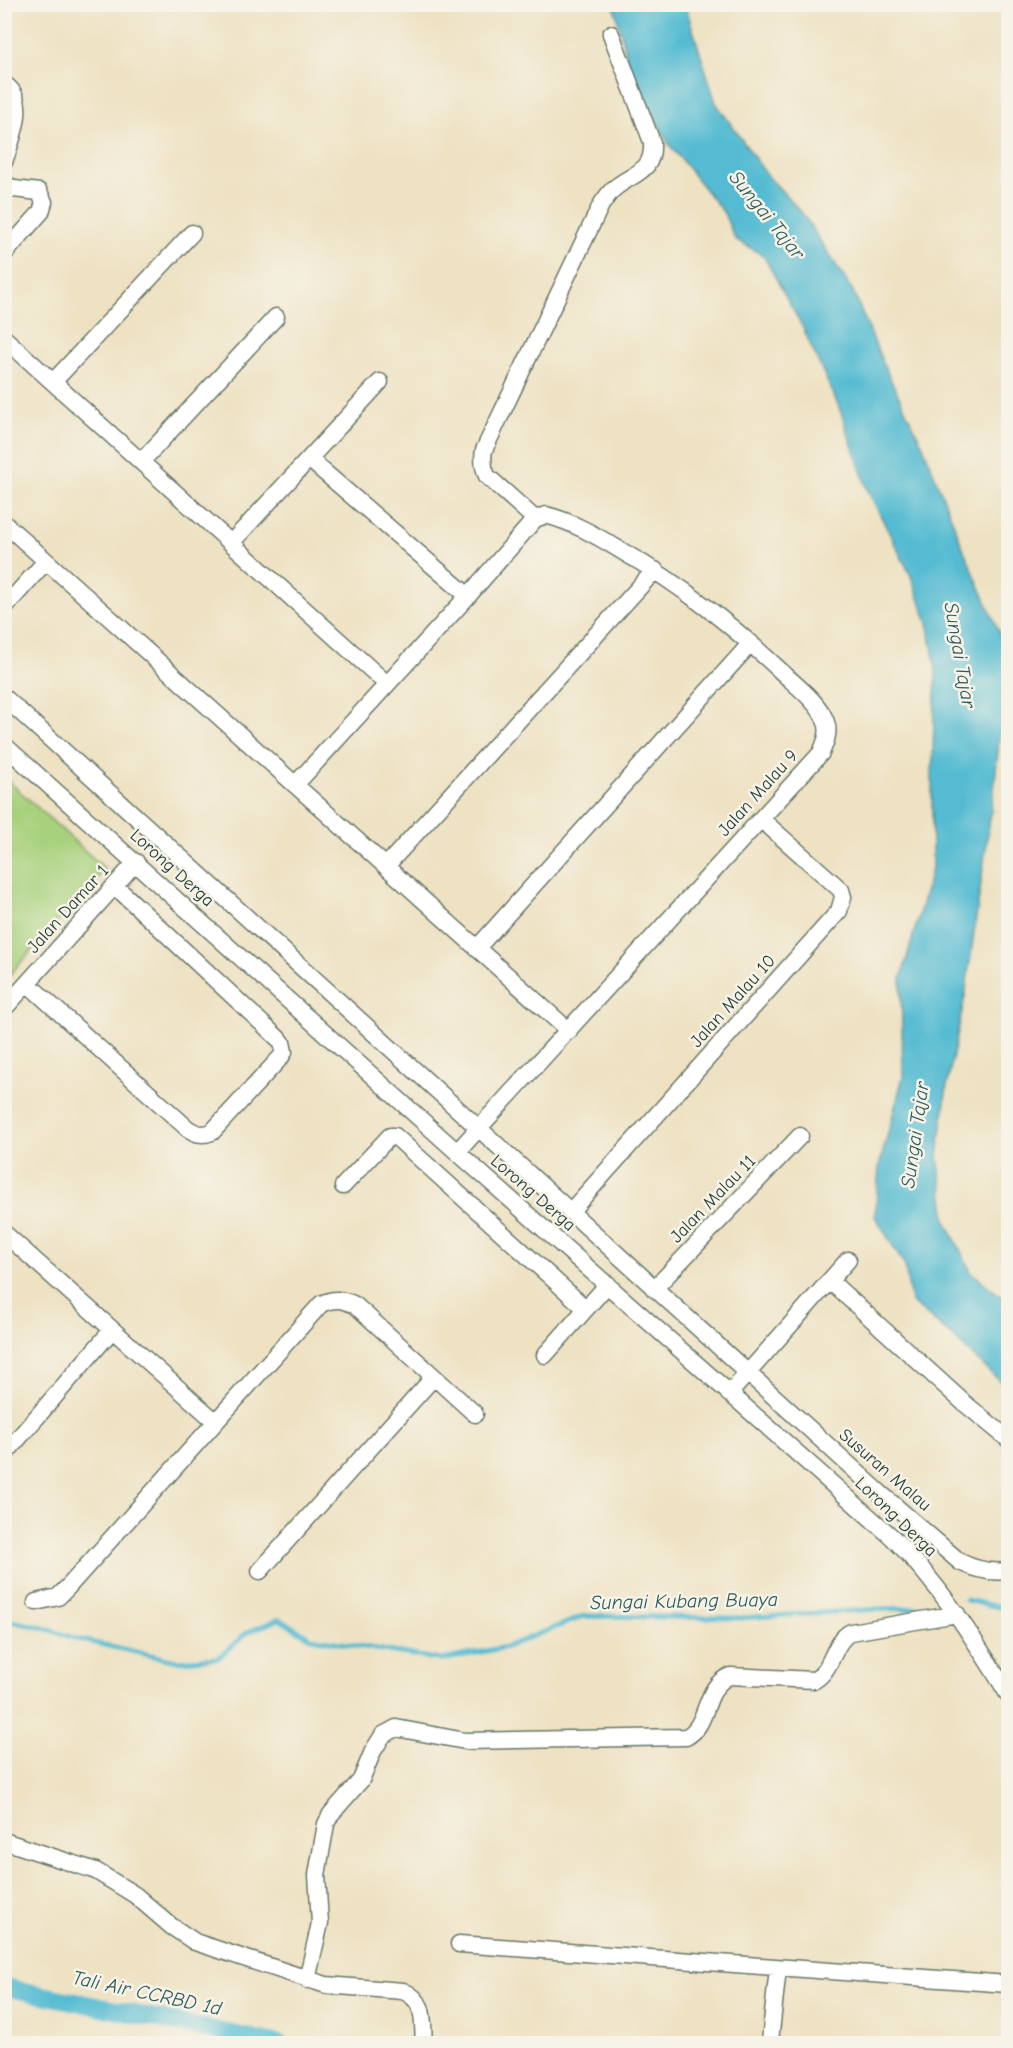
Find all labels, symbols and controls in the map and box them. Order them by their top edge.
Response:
water label: Sungai Tajar [724,166,810,265]
water label: Sungai Tajar [939,600,981,711]
street label: Jalan Malau 9 [714,745,802,841]
street label: Lorong Derga [126,825,218,911]
street label: Jalan Damar 1 [23,860,113,958]
street label: Jalan Malau 10 [686,950,780,1052]
water label: Sungai Tajar [896,1079,934,1190]
street label: Lorong Derga [486,1150,580,1236]
street label: Jalan Malau 11 [666,1151,760,1247]
street label: Susuran Malau [835,1424,935,1516]
street label: Lorong Derga [851,1473,941,1561]
water label: Sungai Kubang Buaya [590,1588,778,1614]
water label: Tali Air CCRBD 1d [70,1966,225,2020]

